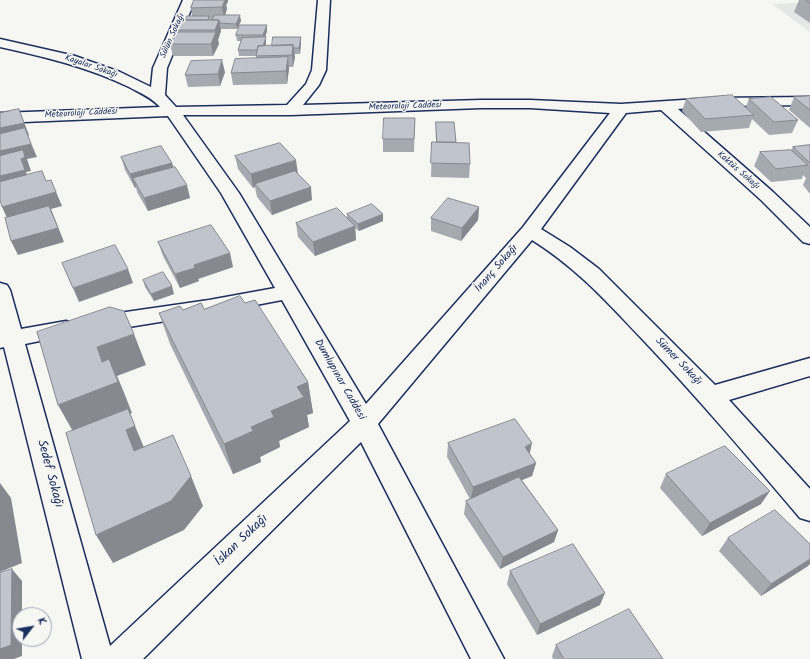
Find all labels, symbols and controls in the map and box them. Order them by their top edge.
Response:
street label: Sülün Sokağı [158,12,188,60]
street label: Kayalar Sokağı [63,53,119,81]
street label: Meteoroloji Caddesi [368,100,442,114]
street label: Meteoroloji Caddesi [44,107,118,121]
street label: Kaktüs Sokağı [715,150,761,192]
street label: İnanç Sokağı [473,242,521,296]
street label: Sümer Sokağı [652,335,704,389]
street label: Dumlupınar Caddesi [310,337,368,423]
street label: Sedef Sokağı [32,438,66,510]
street label: İskan Sokağı [212,512,272,570]
north arrow [12,607,52,647]
text: K [32,614,51,629]

